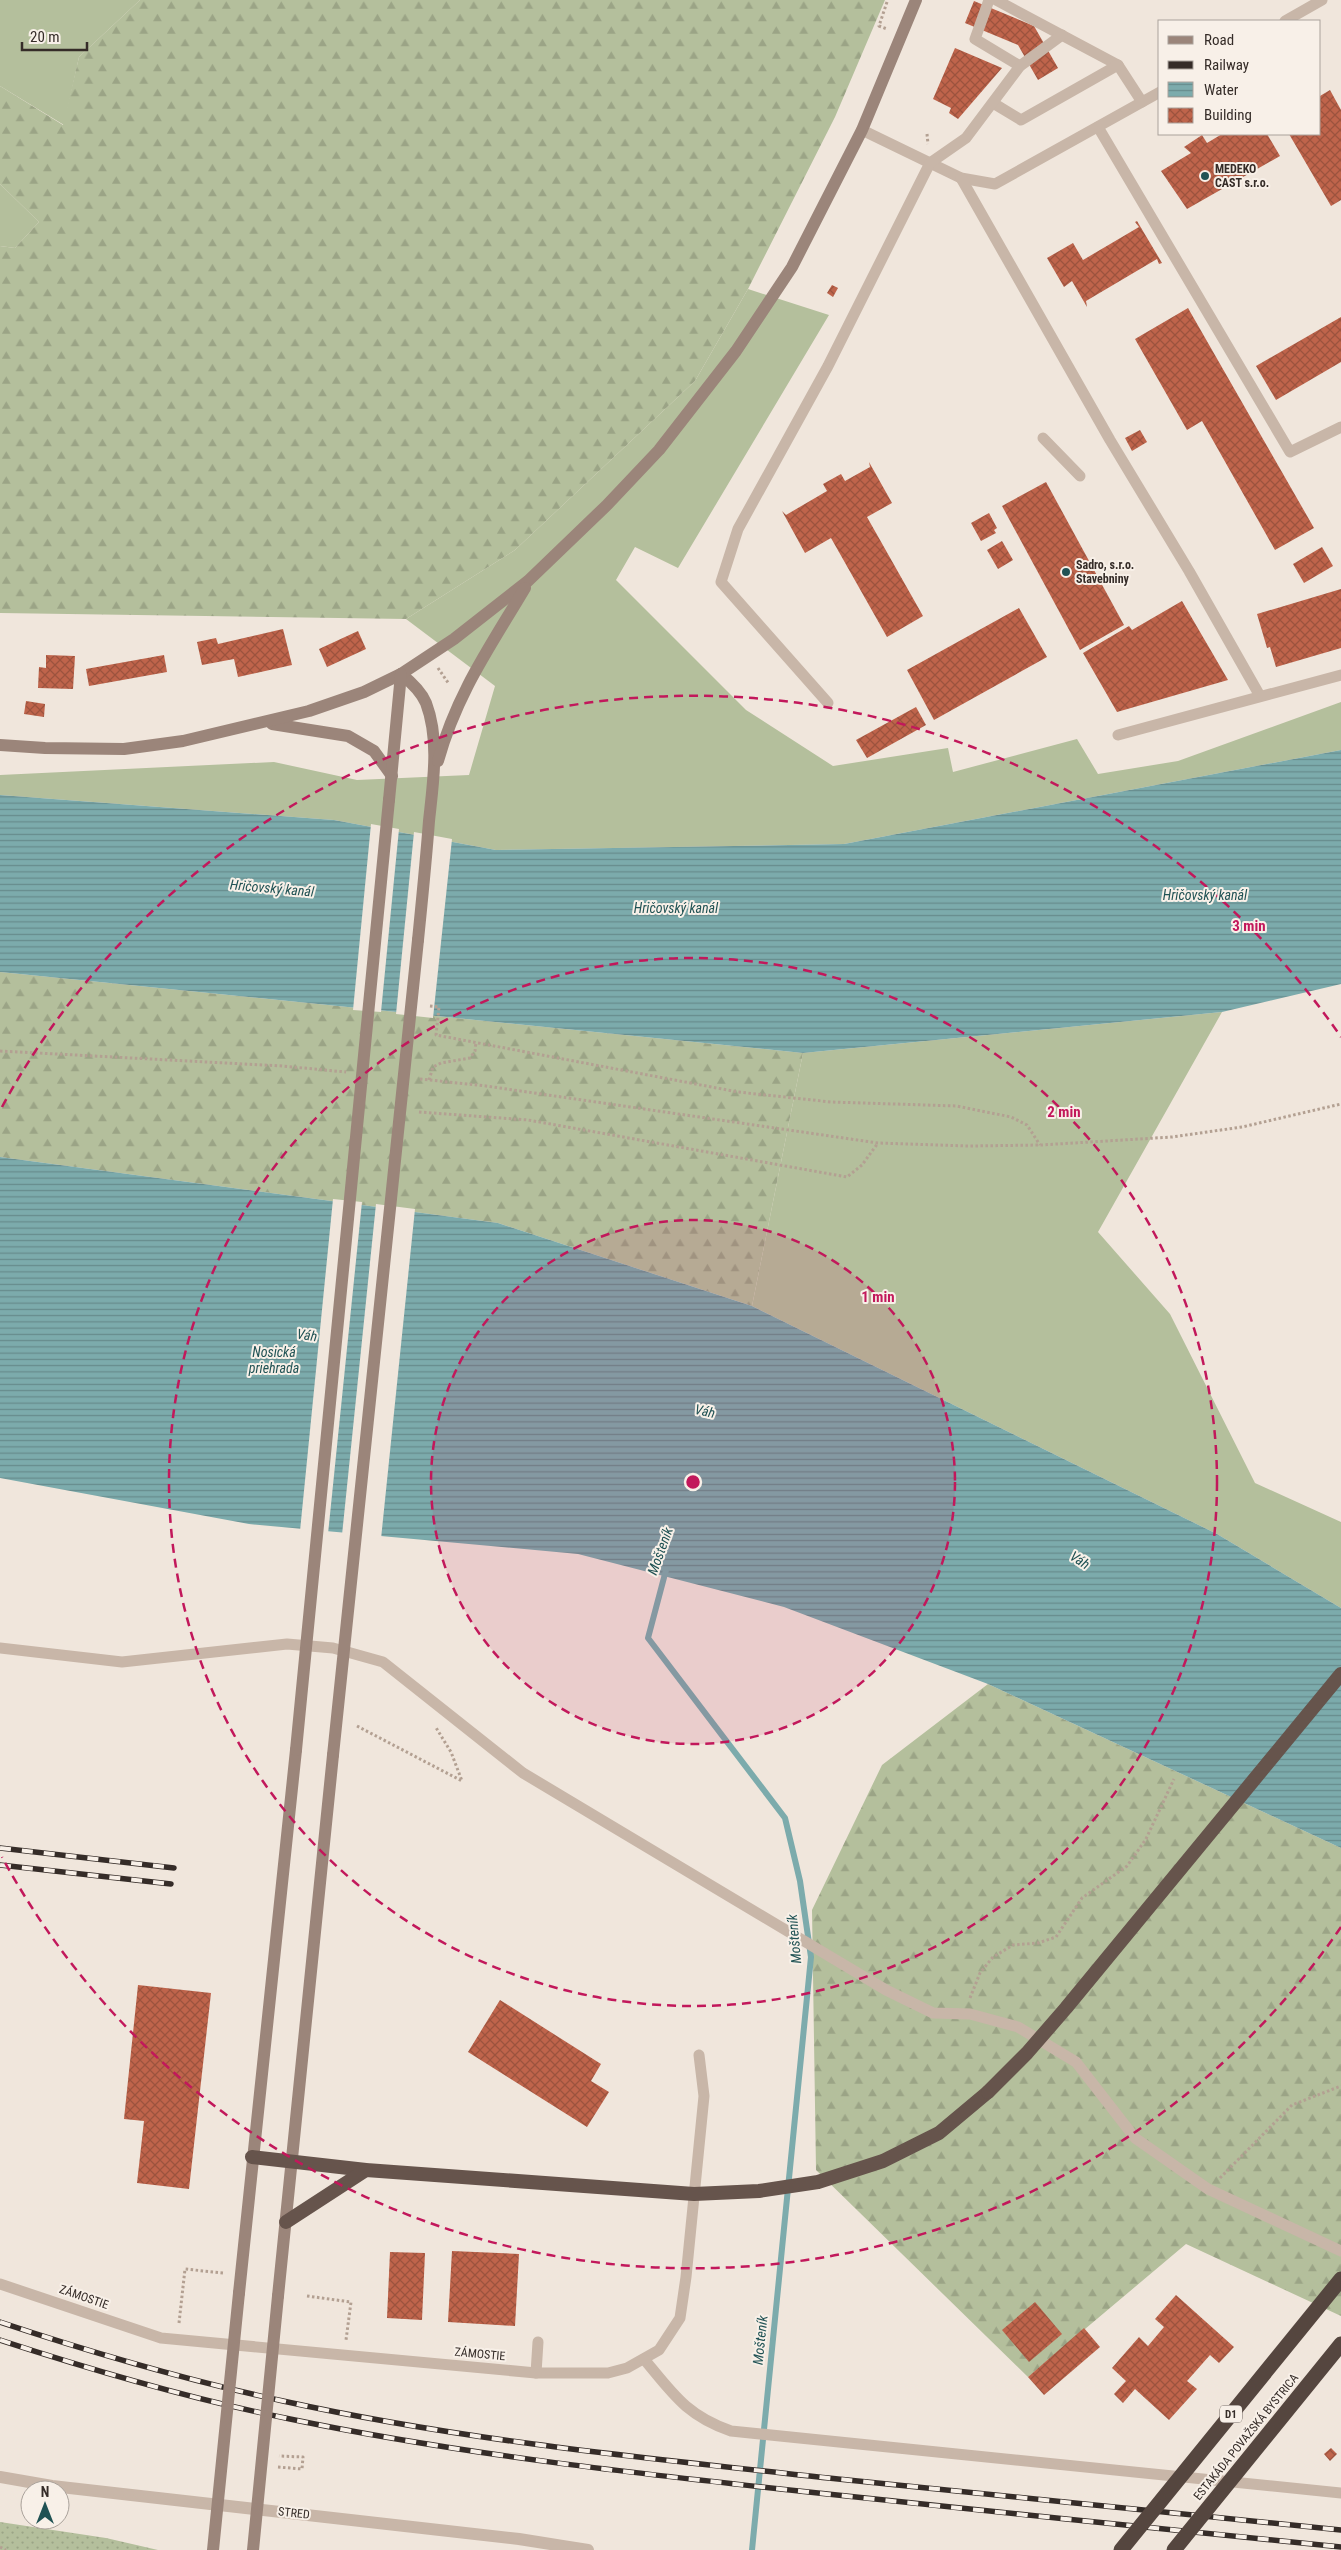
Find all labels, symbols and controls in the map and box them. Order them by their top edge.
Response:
scale bar [22,20,88,52]
legend [1158,20,1321,135]
text: 20 m [30,28,60,46]
text: Road [1204,31,1234,49]
text: Railway [1204,56,1249,74]
text: Water [1204,81,1239,99]
text: Building [1204,106,1252,124]
place label: MEDEKO CAST s.r.o. [1215,162,1269,190]
marker: MEDEKO CAST s.r.o. [1199,170,1211,182]
place label: Sadro, s.r.o. Stavebniny [1076,558,1134,586]
marker: Sadro, s.r.o. Stavebniny [1060,566,1072,578]
water label: Hričovský kanál [229,876,316,900]
water label: Hričovský kanál [1163,887,1248,903]
water label: Hričovský kanál [634,900,719,916]
text: 3 min [1232,917,1266,935]
text: 2 min [1047,1103,1081,1121]
text: 1 min [861,1288,895,1306]
water label: Váh [296,1326,318,1344]
water label: Nosická priehrada [248,1344,299,1376]
water label: Váh [693,1401,717,1421]
centre of rings [684,1473,702,1491]
water label: Mošteník [644,1524,676,1577]
water label: Váh [1067,1548,1093,1572]
water label: Mošteník [784,1913,804,1964]
street label: ZÁMOSTIE [58,2281,111,2312]
water label: Mošteník [749,2314,771,2365]
street label: ZÁMOSTIE [454,2344,506,2363]
street label: ESTAKÁDA POVAŽSKÁ BYSTRICA [1190,2370,1301,2503]
road number: D1 [1220,2406,1242,2422]
north arrow [20,2480,70,2530]
text: N [41,2484,49,2500]
street label: STRED [278,2504,311,2522]

